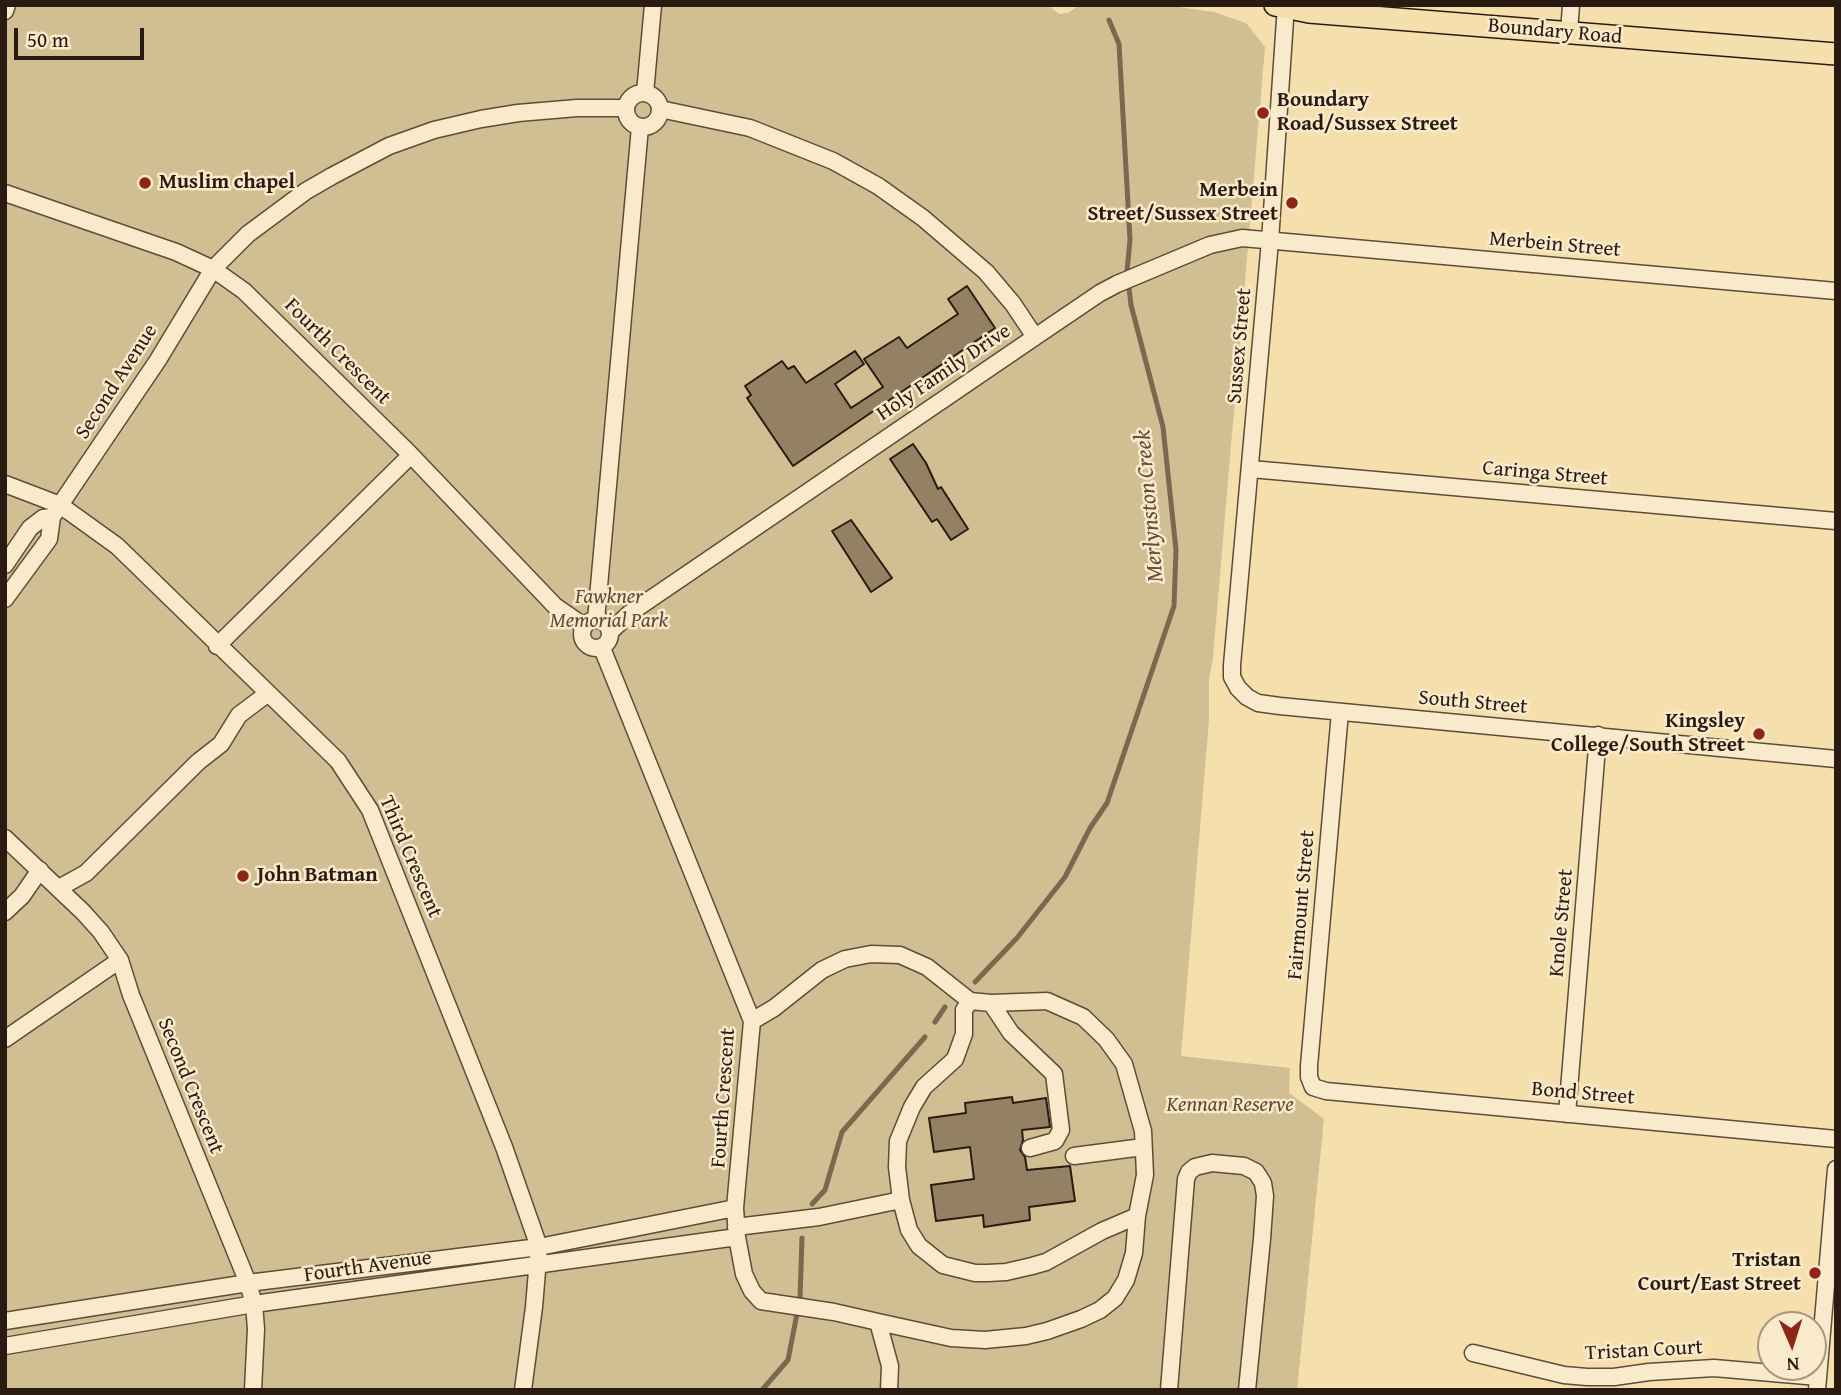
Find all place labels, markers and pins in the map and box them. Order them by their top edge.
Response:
place label: Boundary Road/Sussex Street [1277,88,1458,138]
marker: Boundary Road/Sussex Street [1255,105,1271,121]
place label: Muslim chapel [159,170,295,196]
marker: Muslim chapel [137,175,153,191]
place label: Merbein Street/Sussex Street [1087,178,1278,228]
marker: Merbein Street/Sussex Street [1284,195,1300,211]
place label: Kingsley College/South Street [1551,709,1745,759]
marker: Kingsley College/South Street [1751,726,1767,742]
place label: John Batman [257,863,378,889]
marker: John Batman [235,868,251,884]
place label: Tristan Court/East Street [1638,1248,1801,1298]
marker: Tristan Court/East Street [1807,1265,1823,1281]

